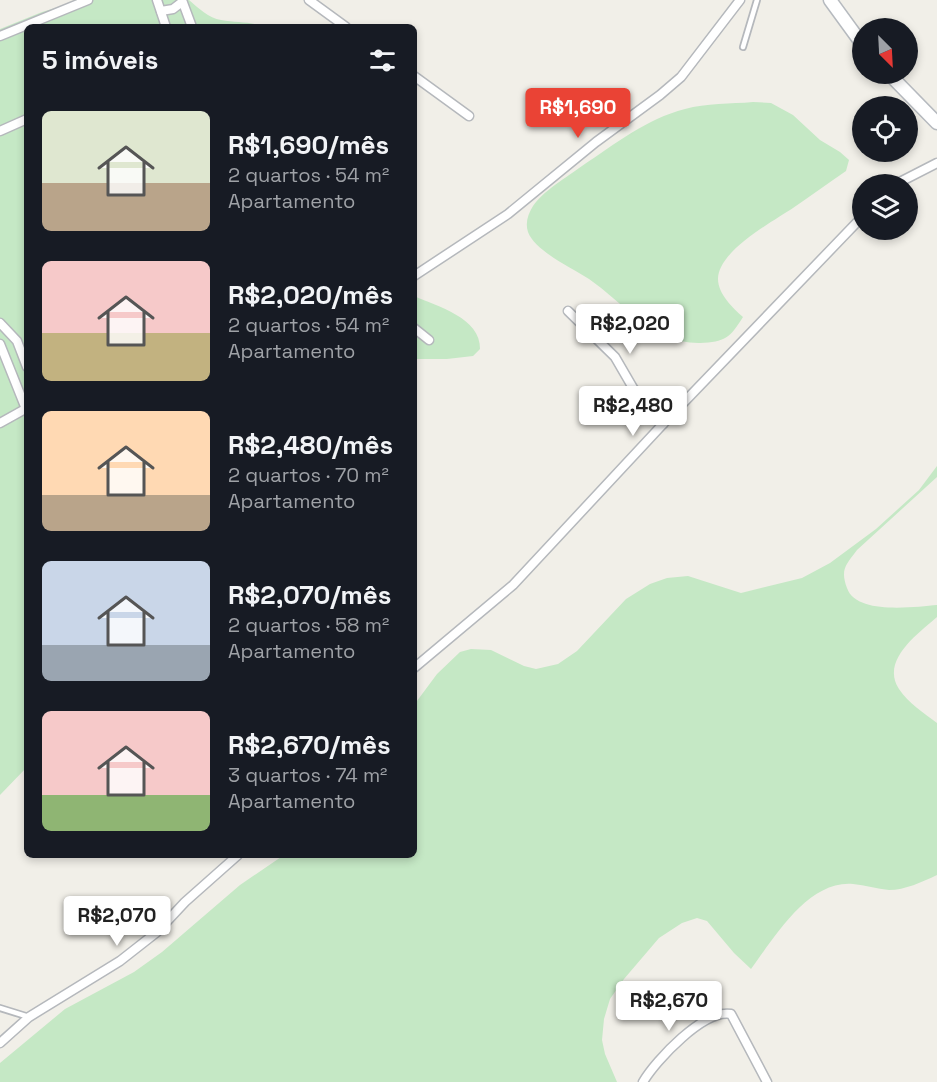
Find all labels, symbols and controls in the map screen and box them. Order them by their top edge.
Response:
north arrow [852,18,918,84]
map controls [852,18,918,240]
text: 5 imóveis [42,43,158,77]
icon: filters [366,44,399,77]
pin: R$1,690 [523,88,633,139]
text: R$1,690 [539,94,617,120]
button: locate [852,96,918,162]
text: R$1,690/mês [228,128,389,162]
icon: home [90,135,162,207]
text: 2 quartos · 54 m² [228,162,389,188]
button: layers [852,174,918,240]
text: Apartamento [228,188,355,214]
text: R$2,020/mês [228,278,393,312]
icon: home [90,285,162,357]
pin: R$2,020 [575,304,685,355]
text: R$2,020 [590,310,670,336]
text: 2 quartos · 54 m² [228,312,389,338]
text: Apartamento [228,338,355,364]
pin: R$2,480 [578,386,688,437]
text: R$2,480 [593,392,673,418]
text: R$2,480/mês [228,428,393,462]
icon: home [90,435,162,507]
text: 2 quartos · 70 m² [228,462,389,488]
text: Apartamento [228,488,355,514]
text: R$2,070/mês [228,578,391,612]
icon: home [90,585,162,657]
text: 2 quartos · 58 m² [228,612,389,638]
text: Apartamento [228,638,355,664]
text: R$2,670/mês [228,728,391,762]
icon: home [90,735,162,807]
text: 3 quartos · 74 m² [228,762,387,788]
text: Apartamento [228,788,355,814]
pin: R$2,070 [62,896,172,947]
text: R$2,070 [78,902,156,928]
pin: R$2,670 [614,981,724,1032]
text: R$2,670 [630,987,708,1013]

